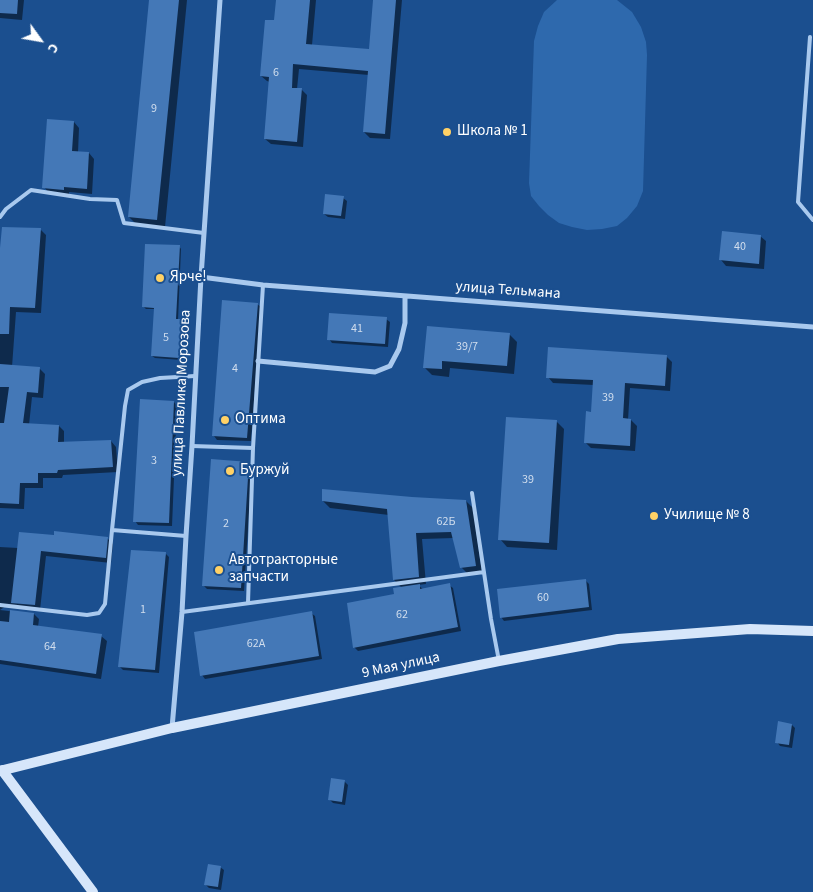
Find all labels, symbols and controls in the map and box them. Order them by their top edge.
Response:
north arrow [15,15,65,65]
text: С [42,39,63,57]
house number: 6 [273,66,279,80]
house number: 9 [151,102,157,116]
place label: Школа № 1 [457,123,528,141]
marker: Школа № 1 [441,126,453,138]
house number: 40 [734,240,746,254]
place label: Ярче! [170,269,207,287]
marker: Ярче! [154,272,166,284]
street label: улица Тельмана [455,278,561,304]
street label: улица Павлика Морозова [169,309,195,477]
house number: 41 [351,322,363,336]
house number: 5 [163,331,169,345]
house number: 39/7 [456,340,478,354]
house number: 4 [232,362,238,376]
house number: 39 [602,391,614,405]
place label: Оптима [235,411,286,429]
marker: Оптима [219,414,231,426]
house number: 3 [151,454,157,468]
place label: Буржуй [240,462,289,480]
marker: Буржуй [224,465,236,477]
house number: 39 [522,473,534,487]
place label: Училище № 8 [664,507,750,525]
marker: Училище № 8 [648,510,660,522]
house number: 62Б [437,515,455,529]
house number: 2 [223,517,229,531]
place label: Автотракторные запчасти [229,552,338,587]
marker: Автотракторные запчасти [213,564,225,576]
house number: 60 [537,591,549,605]
house number: 1 [140,603,146,617]
house number: 62 [396,608,408,622]
house number: 62А [247,637,265,651]
house number: 64 [44,640,56,654]
street label: 9 Мая улица [361,649,441,683]

